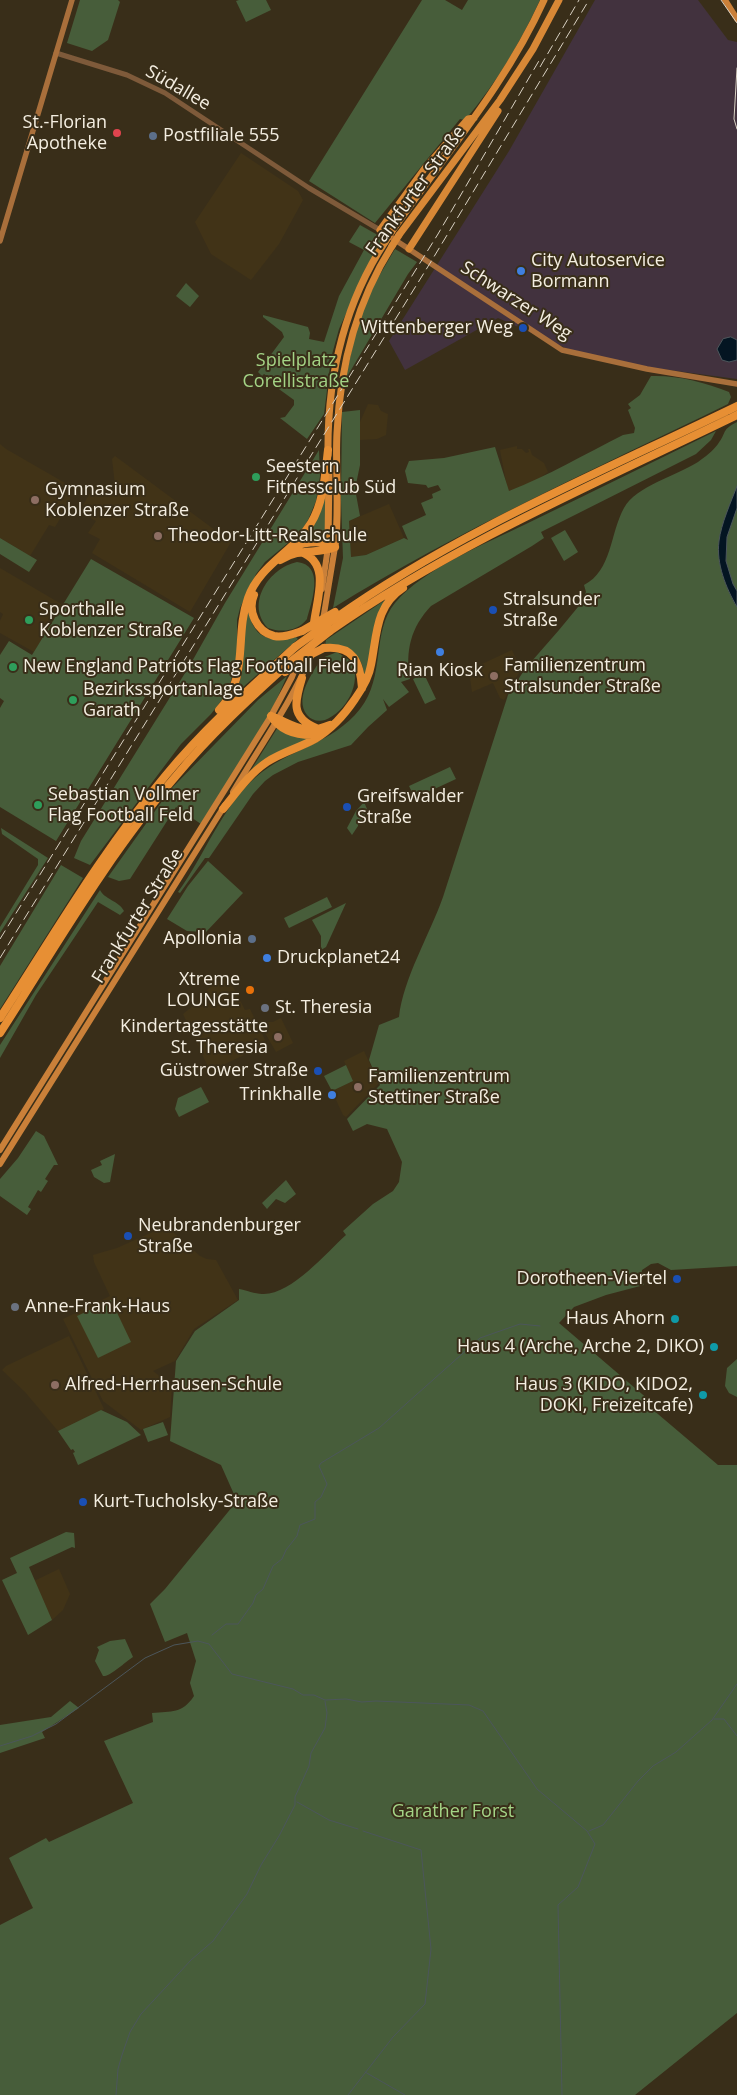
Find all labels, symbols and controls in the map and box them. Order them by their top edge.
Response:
street label: Südallee [142,61,214,115]
place label: St.-Florian Apotheke [23,112,107,154]
street label: Frankfurter Straße [362,122,470,260]
place label: Postfiliale 555 [163,125,280,147]
marker: St.-Florian Apotheke [111,127,123,139]
marker: Postfiliale 555 [147,130,159,142]
place label: City Autoservice Bormann [531,250,665,292]
street label: Schwarzer Weg [456,257,576,345]
marker: City Autoservice Bormann [515,265,527,277]
place label: Wittenberger Weg [361,317,513,339]
marker: Wittenberger Weg [517,322,529,334]
park label: Spielplatz Corellistraße [243,350,349,392]
place label: Seestern Fitnessclub Süd [266,456,396,498]
marker: Seestern Fitnessclub Süd [250,471,262,483]
place label: Gymnasium Koblenzer Straße [45,479,189,522]
marker: Gymnasium Koblenzer Straße [29,494,41,506]
place label: Theodor-Litt-Realschule [168,525,367,547]
marker: Theodor-Litt-Realschule [152,530,164,542]
place label: Stralsunder Straße [503,589,600,632]
place label: Sporthalle Koblenzer Straße [39,599,183,642]
marker: Stralsunder Straße [487,604,499,616]
marker: Sporthalle Koblenzer Straße [23,614,35,626]
marker: Rian Kiosk [434,646,446,658]
place label: Familienzentrum Stralsunder Straße [504,655,661,698]
place label: New England Patriots Flag Football Field [23,656,357,678]
place label: Rian Kiosk [397,660,483,682]
marker: New England Patriots Flag Football Field [7,661,19,673]
marker: Familienzentrum Stralsunder Straße [488,670,500,682]
place label: Bezirkssportanlage Garath [83,679,243,722]
marker: Bezirkssportanlage Garath [67,694,79,706]
place label: Sebastian Vollmer Flag Football Feld [48,784,199,826]
place label: Greifswalder Straße [357,786,464,829]
marker: Sebastian Vollmer Flag Football Feld [32,799,44,811]
marker: Greifswalder Straße [341,801,353,813]
street label: Frankfurter Straße [88,845,188,987]
place label: Apollonia [163,928,242,950]
marker: Apollonia [246,933,258,945]
place label: Druckplanet24 [277,947,400,969]
marker: Druckplanet24 [261,952,273,964]
place label: Xtreme LOUNGE [167,969,240,1012]
marker: Xtreme LOUNGE [244,984,256,996]
place label: St. Theresia [275,997,372,1019]
marker: St. Theresia [259,1002,271,1014]
place label: Kindertagesstätte St. Theresia [120,1016,268,1058]
marker: Kindertagesstätte St. Theresia [272,1031,284,1043]
place label: Güstrower Straße [160,1060,308,1082]
marker: Güstrower Straße [312,1065,324,1077]
place label: Familienzentrum Stettiner Straße [368,1066,510,1108]
marker: Familienzentrum Stettiner Straße [352,1081,364,1093]
place label: Trinkhalle [239,1084,322,1106]
marker: Trinkhalle [326,1089,338,1101]
place label: Neubrandenburger Straße [138,1215,301,1258]
marker: Neubrandenburger Straße [122,1230,134,1242]
place label: Dorotheen-Viertel [517,1268,667,1290]
marker: Dorotheen-Viertel [671,1273,683,1285]
place label: Anne-Frank-Haus [25,1296,170,1318]
marker: Anne-Frank-Haus [9,1301,21,1313]
place label: Haus Ahorn [566,1308,665,1330]
marker: Haus Ahorn [669,1313,681,1325]
place label: Haus 4 (Arche, Arche 2, DIKO) [457,1336,704,1358]
marker: Haus 4 (Arche, Arche 2, DIKO) [708,1341,720,1353]
place label: Alfred-Herrhausen-Schule [65,1374,282,1396]
place label: Haus 3 (KIDO, KIDO2, DOKI, Freizeitcafe) [515,1374,693,1416]
marker: Alfred-Herrhausen-Schule [49,1379,61,1391]
marker: Haus 3 (KIDO, KIDO2, DOKI, Freizeitcafe) [697,1389,709,1401]
place label: Kurt-Tucholsky-Straße [93,1491,278,1513]
marker: Kurt-Tucholsky-Straße [77,1496,89,1508]
park label: Garather Forst [392,1801,514,1823]

